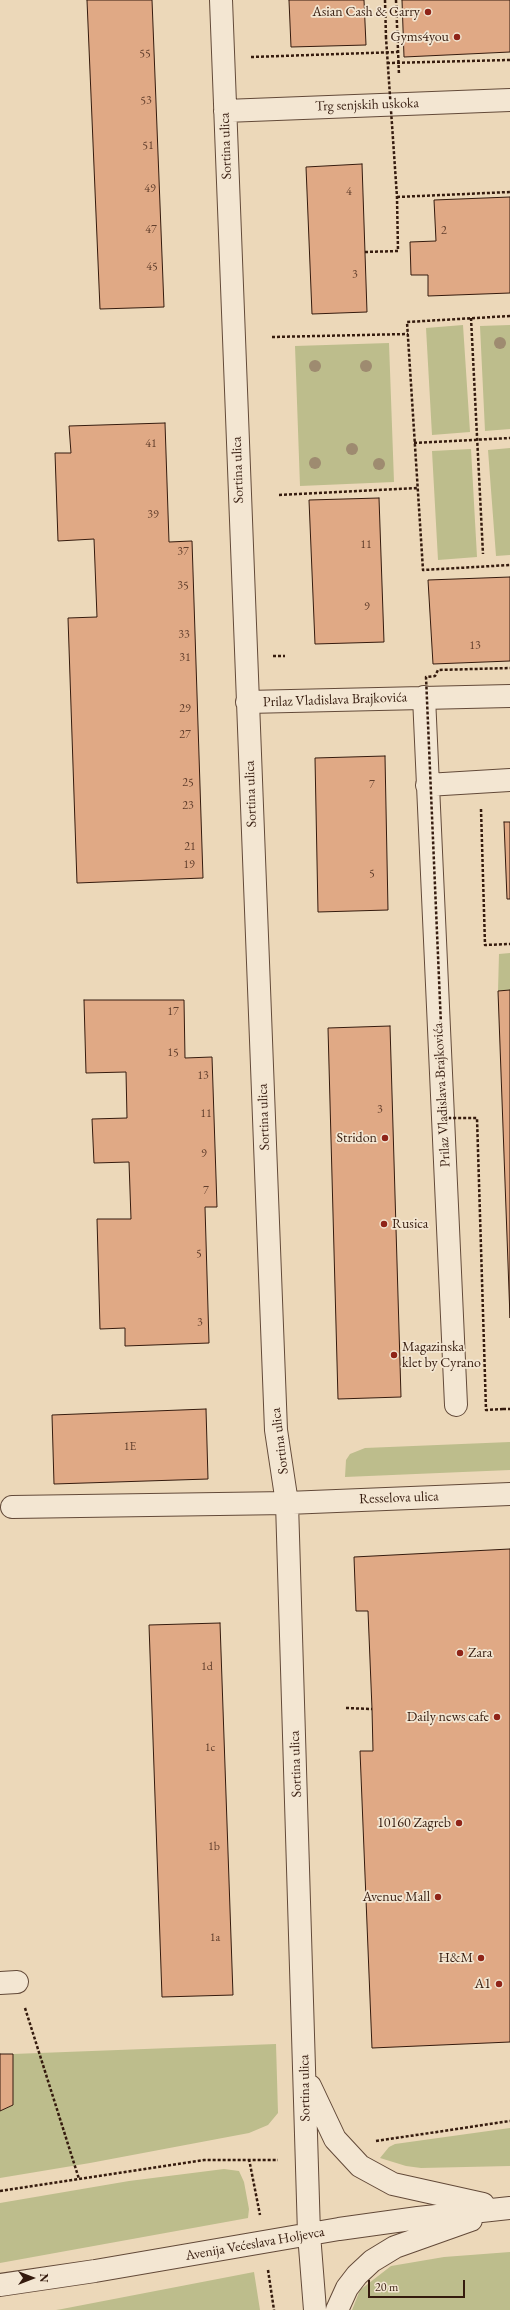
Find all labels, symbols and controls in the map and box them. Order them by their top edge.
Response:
place label: Asian Cash & Carry [312,4,420,20]
marker: Asian Cash & Carry [423,7,433,17]
place label: Gyms4you [390,29,449,45]
marker: Gyms4you [452,32,462,42]
house number: 55 [139,47,151,61]
house number: 53 [140,94,152,108]
street label: Trg senjskih uskoka [315,95,419,115]
street label: Sortina ulica [216,112,236,180]
house number: 51 [142,139,154,153]
house number: 49 [144,182,156,196]
house number: 4 [346,185,352,199]
house number: 47 [145,223,157,237]
house number: 2 [441,224,447,238]
house number: 45 [146,260,158,274]
house number: 3 [352,268,358,282]
street label: Sortina ulica [228,436,248,504]
house number: 41 [145,437,157,451]
house number: 39 [147,508,159,522]
house number: 11 [360,538,372,552]
house number: 37 [177,545,189,559]
house number: 35 [177,579,189,593]
house number: 9 [364,600,370,614]
house number: 33 [178,628,190,642]
house number: 13 [469,639,481,653]
house number: 31 [179,651,191,665]
street label: Prilaz Vladislava Brajkovića [263,689,407,711]
house number: 29 [179,702,191,716]
house number: 27 [179,728,191,742]
street label: Sortina ulica [241,760,261,828]
house number: 25 [182,776,194,790]
house number: 7 [369,778,375,792]
house number: 23 [182,799,194,813]
house number: 21 [184,840,196,854]
house number: 19 [183,858,195,872]
house number: 5 [369,867,375,881]
house number: 17 [167,1005,179,1019]
street label: Prilaz Vladislava Brajkovića [430,1022,454,1168]
house number: 15 [167,1046,179,1060]
house number: 13 [197,1069,209,1083]
street label: Sortina ulica [254,1083,274,1151]
house number: 3 [377,1103,383,1117]
house number: 11 [200,1107,212,1121]
place label: Stridon [337,1130,377,1146]
marker: Stridon [380,1133,390,1143]
house number: 9 [201,1147,207,1161]
house number: 7 [203,1184,209,1198]
place label: Rusica [392,1216,428,1232]
marker: Rusica [379,1219,389,1229]
house number: 5 [196,1247,202,1261]
house number: 3 [197,1316,203,1330]
place label: Magazinska klet by Cyrano [402,1339,481,1372]
marker: Magazinska klet by Cyrano [389,1350,399,1360]
street label: Sortina ulica [268,1407,292,1475]
house number: 1E [124,1440,136,1454]
street label: Resselova ulica [359,1488,439,1508]
place label: Zara [468,1645,492,1661]
marker: Zara [455,1648,465,1658]
house number: 1d [201,1660,213,1674]
place label: Daily news cafe [407,1709,489,1725]
marker: Daily news cafe [492,1712,502,1722]
street label: Sortina ulica [286,1730,306,1798]
house number: 1c [205,1741,215,1755]
place label: 10160 Zagreb [377,1815,451,1831]
marker: 10160 Zagreb [454,1818,464,1828]
house number: 1b [208,1840,220,1854]
place label: Avenue Mall [362,1889,430,1905]
marker: Avenue Mall [433,1892,443,1902]
house number: 1a [210,1931,220,1945]
place label: H&M [438,1950,473,1966]
marker: H&M [476,1953,486,1963]
place label: A1 [475,1976,491,1992]
marker: A1 [494,1979,504,1989]
street label: Sortina ulica [296,2054,314,2122]
street label: Avenija Većeslava Holjevca [184,2223,326,2265]
north arrow [12,2258,52,2298]
scale bar [370,2272,467,2298]
text: N [37,2274,51,2282]
text: 20 m [375,2279,398,2295]

